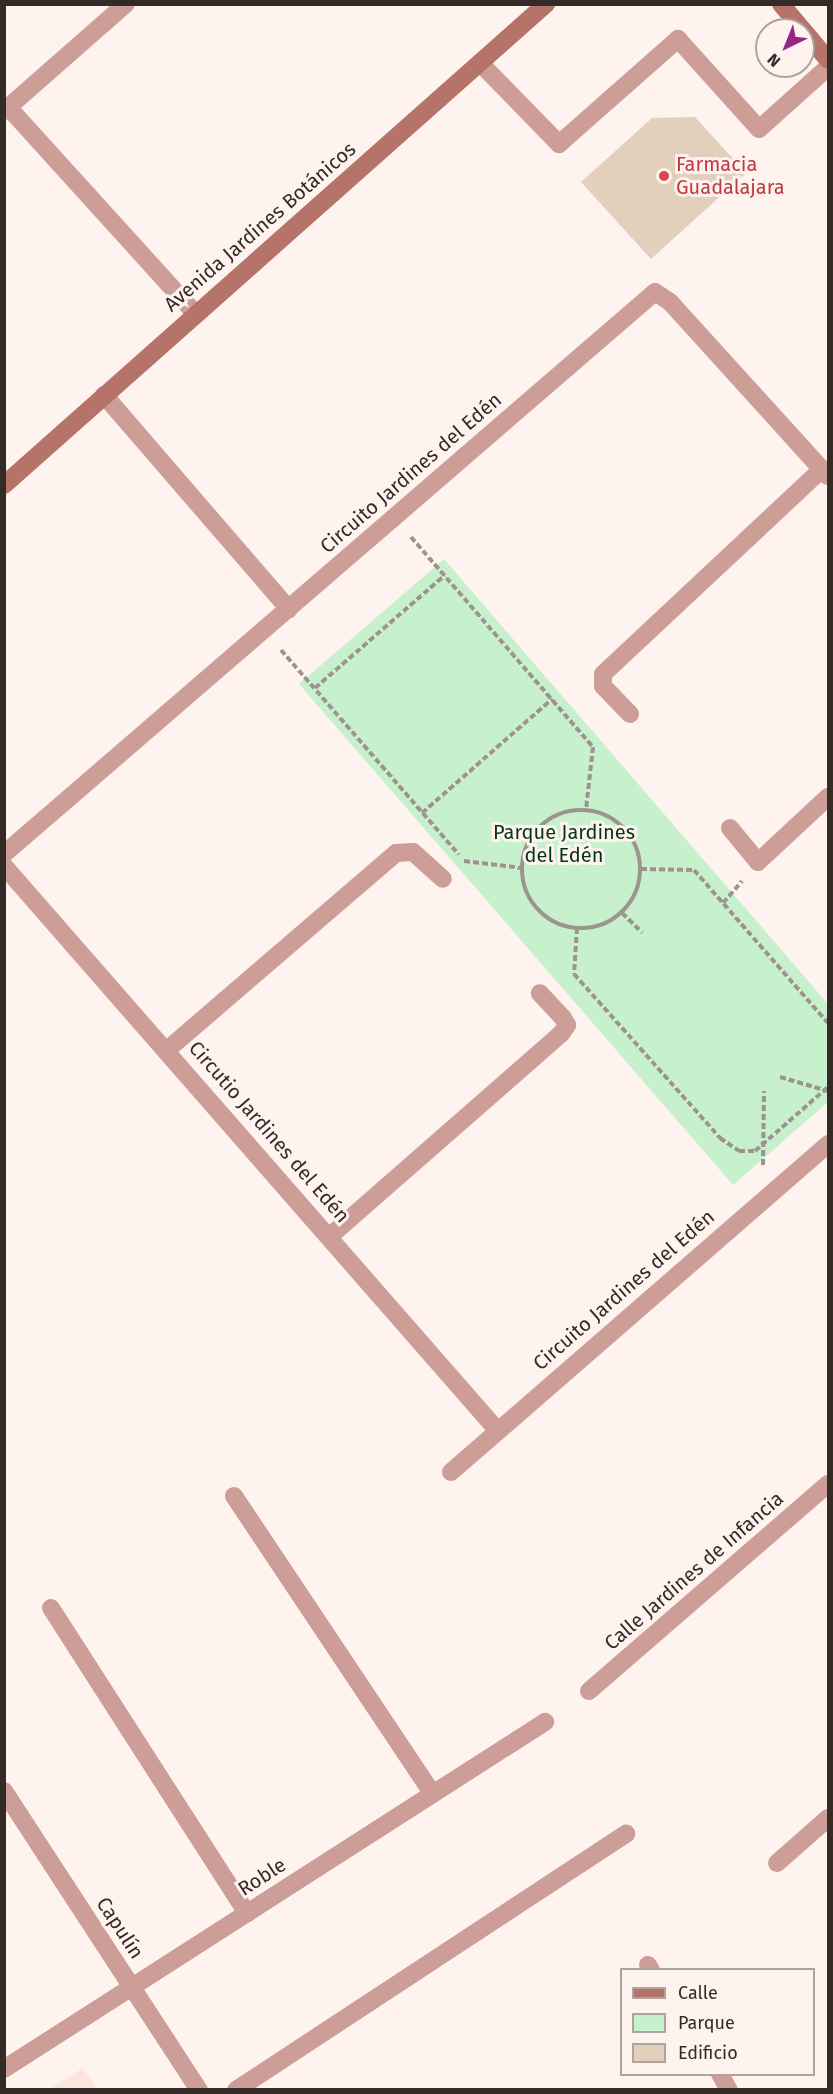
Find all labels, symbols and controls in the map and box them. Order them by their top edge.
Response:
north arrow [755,18,815,78]
text: N [763,50,784,71]
street label: Avenida Jardines Botánicos [159,137,361,317]
place label: Farmacia Guadalajara [676,152,785,199]
marker: Farmacia Guadalajara [657,169,671,183]
street label: Circuito Jardines del Edén [315,388,507,558]
park label: Parque Jardines del Edén [493,820,635,867]
street label: Circutio Jardines del Edén [184,1036,354,1228]
street label: Circuito Jardines del Edén [528,1205,720,1375]
street label: Calle Jardines de Infancia [600,1487,788,1655]
street label: Roble [234,1853,290,1901]
street label: Capulín [91,1893,149,1963]
legend [620,1968,815,2076]
text: Calle [678,1982,718,2004]
text: Parque [678,2012,735,2034]
text: Edificio [678,2042,738,2064]

